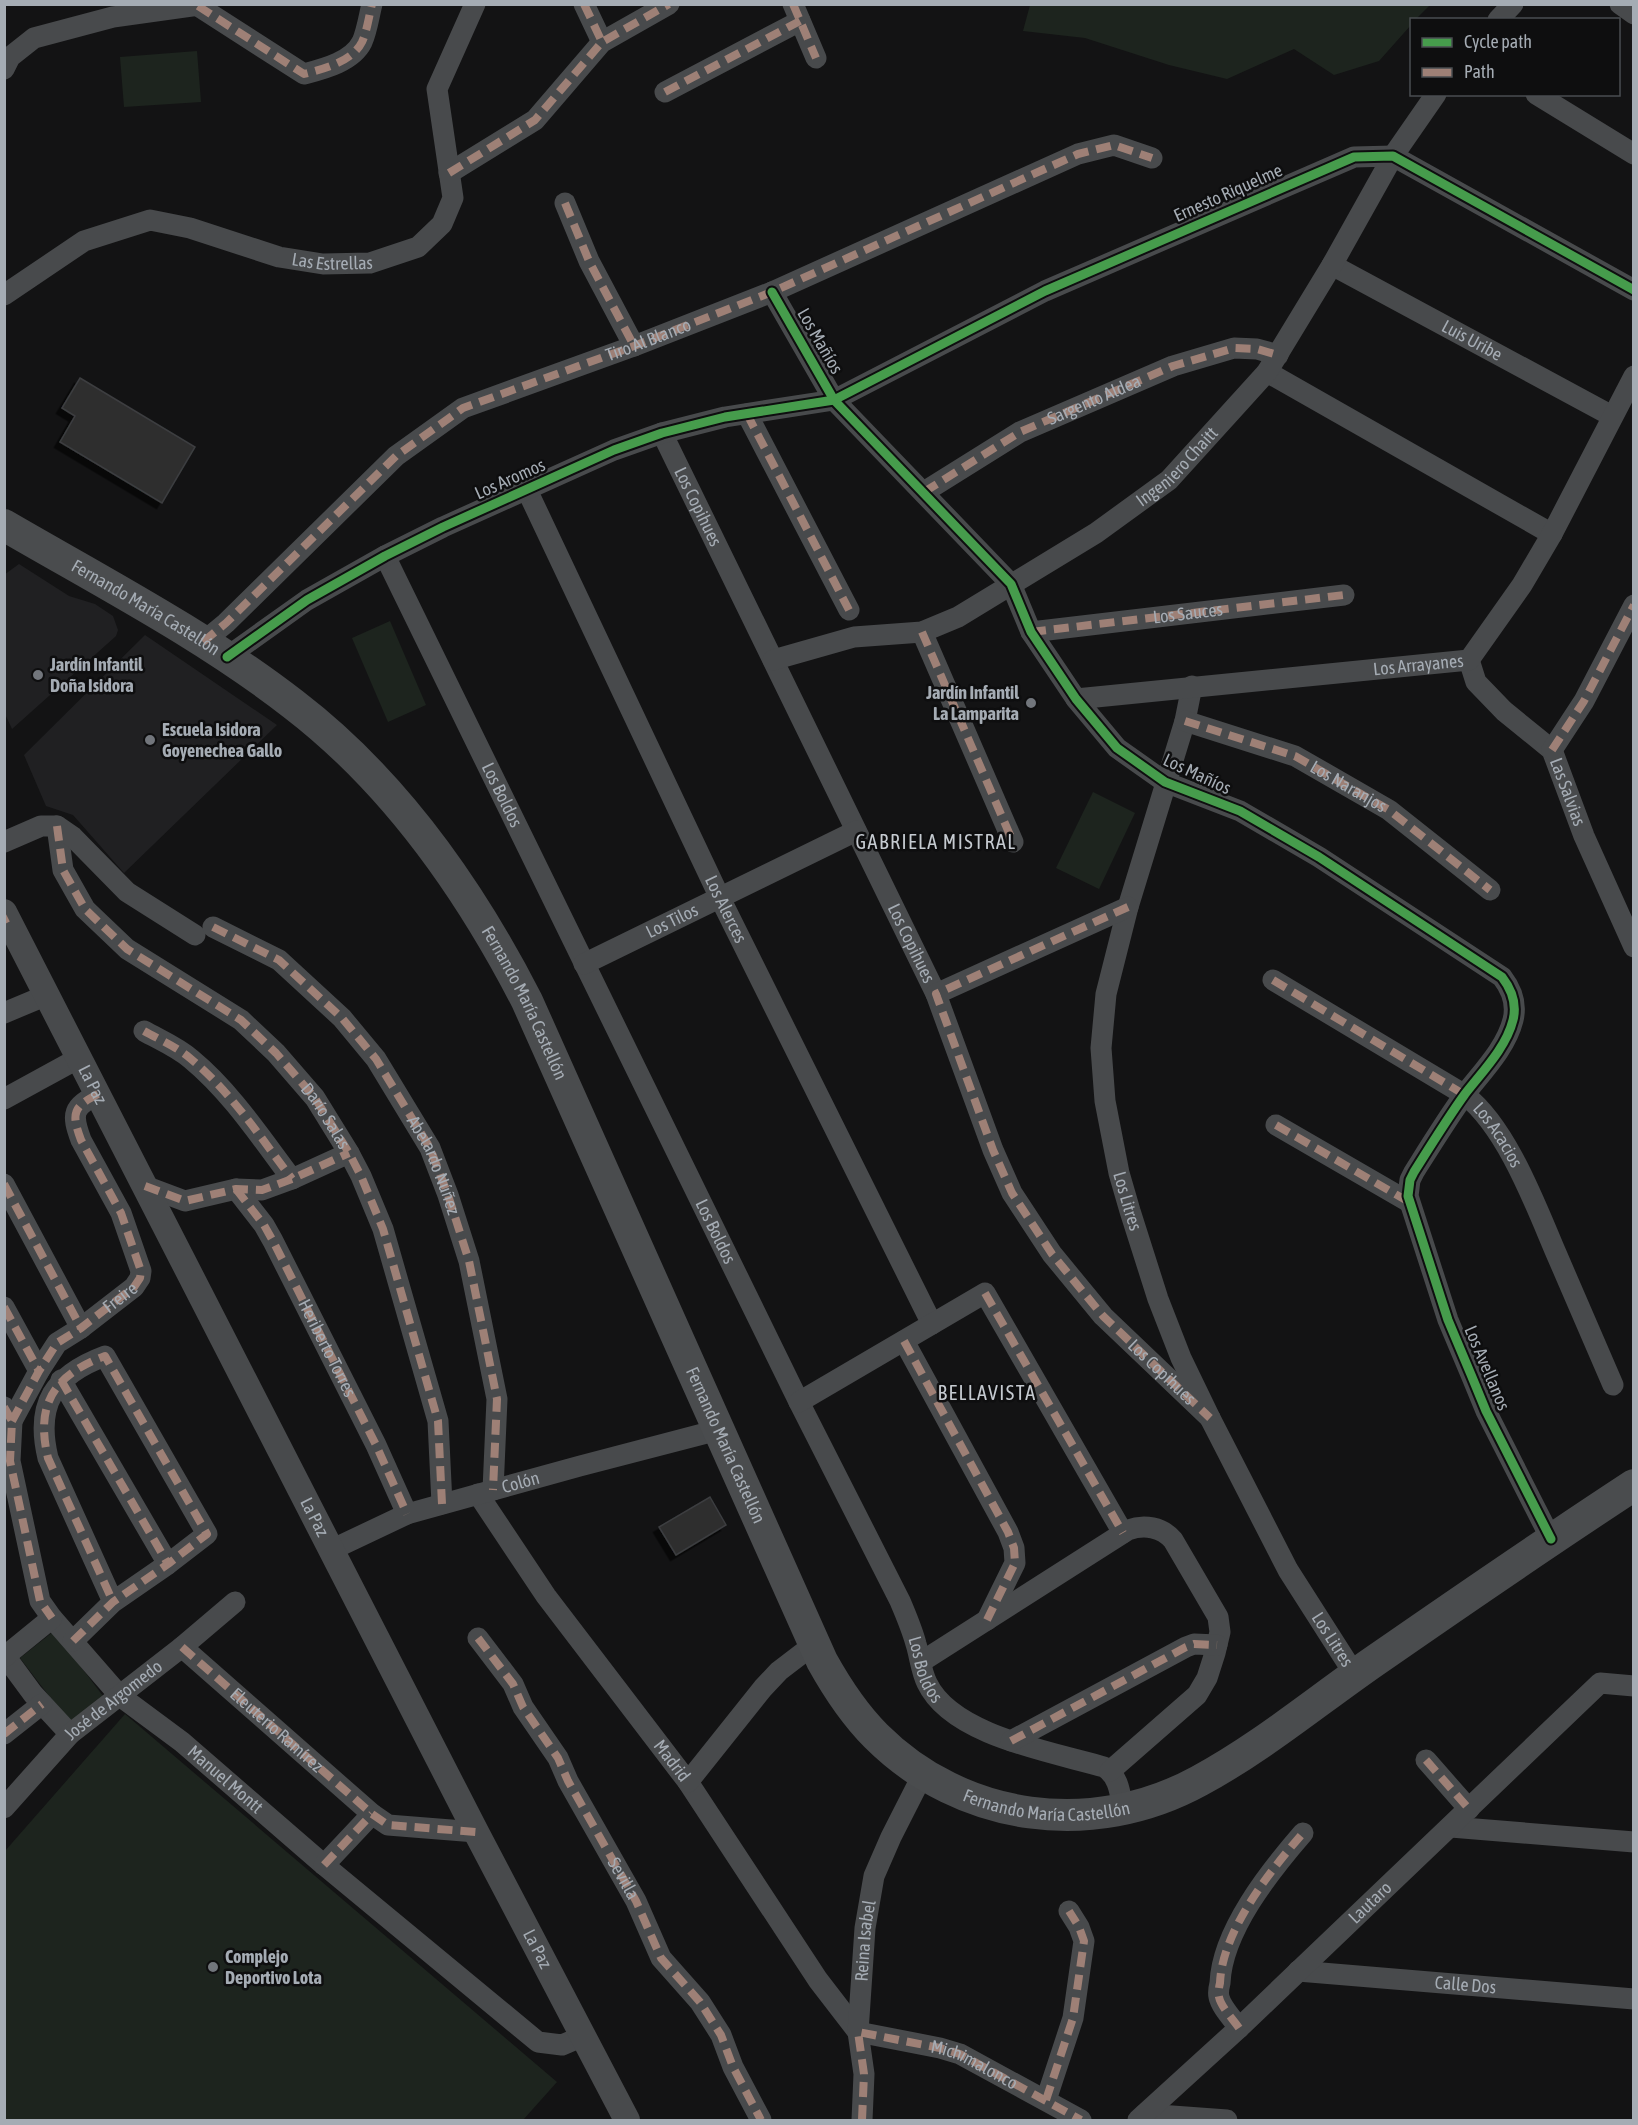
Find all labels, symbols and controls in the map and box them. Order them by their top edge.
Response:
legend [1410,18,1620,96]
text: Cycle path [1464,31,1532,52]
text: Path [1464,61,1495,82]
street label: Ernesto Riquelme [1170,159,1285,226]
street label: Las Estrellas [290,248,373,274]
street label: Los Mañíos [793,304,848,377]
street label: Tiro Al Blanco [603,314,694,365]
street label: Luis Uribe [1438,315,1506,365]
street label: Sargento Aldea [1044,370,1144,429]
street label: Ingeniero Chaitt [1132,422,1222,510]
street label: Los Aromos [471,454,548,503]
street label: Los Copihues [670,463,727,549]
street label: Fernando María Castellón [68,555,224,659]
street label: Los Sauces [1152,598,1224,627]
street label: Los Arrayanes [1372,650,1464,679]
place label: Jardín Infantil Doña Isidora [49,654,143,696]
marker: Jardín Infantil Doña Isidora [31,668,45,682]
place label: Jardín Infantil La Lamparita [925,682,1019,724]
marker: Jardín Infantil La Lamparita [1024,696,1038,710]
place label: Escuela Isidora Goyenechea Gallo [162,719,282,761]
marker: Escuela Isidora Goyenechea Gallo [143,733,157,747]
street label: Los Mañíos [1160,749,1234,798]
street label: Las Salvias [1546,755,1590,829]
street label: Los Naranjos [1307,756,1390,816]
street label: Los Boldos [478,759,527,830]
district label: GABRIELA MISTRAL [856,830,1017,853]
street label: Los Alerces [701,872,752,946]
street label: Los Tilos [642,899,701,942]
street label: Los Copihues [884,900,940,986]
street label: Fernando María Castellón [478,922,572,1083]
street label: La Paz [74,1061,112,1108]
street label: Darío Salas [297,1078,355,1153]
street label: Los Acacios [1469,1098,1527,1171]
street label: Abelardo Núñez [403,1112,465,1218]
street label: Los Litres [1109,1169,1147,1233]
street label: Los Boldos [691,1196,741,1267]
street label: Freire [98,1277,141,1317]
street label: Heriberto Torres [294,1296,361,1400]
street label: Los Avellanos [1460,1322,1515,1413]
street label: Los Copihues [1124,1335,1200,1409]
street label: Fernando María Castellón [682,1364,770,1526]
district label: BELLAVISTA [938,1381,1036,1404]
street label: Colón [499,1467,542,1497]
street label: La Paz [296,1494,334,1540]
street label: Los Litres [1308,1608,1358,1670]
street label: Los Boldos [904,1634,947,1707]
street label: José de Argomedo [59,1655,166,1744]
street label: Eleuterio Ramírez [226,1683,328,1777]
street label: Madrid [650,1736,695,1786]
street label: Manuel Montt [184,1741,268,1817]
street label: Fernando María Castellón [960,1785,1132,1825]
street label: Sevilla [603,1854,644,1903]
street label: Lautaro [1344,1877,1396,1928]
street label: Reina Isabel [850,1898,880,1982]
street label: La Paz [519,1926,557,1972]
place label: Complejo Deportivo Lota [225,1946,322,1988]
marker: Complejo Deportivo Lota [206,1960,220,1974]
street label: Calle Dos [1434,1971,1497,1997]
street label: Michimalonco [929,2035,1022,2093]

